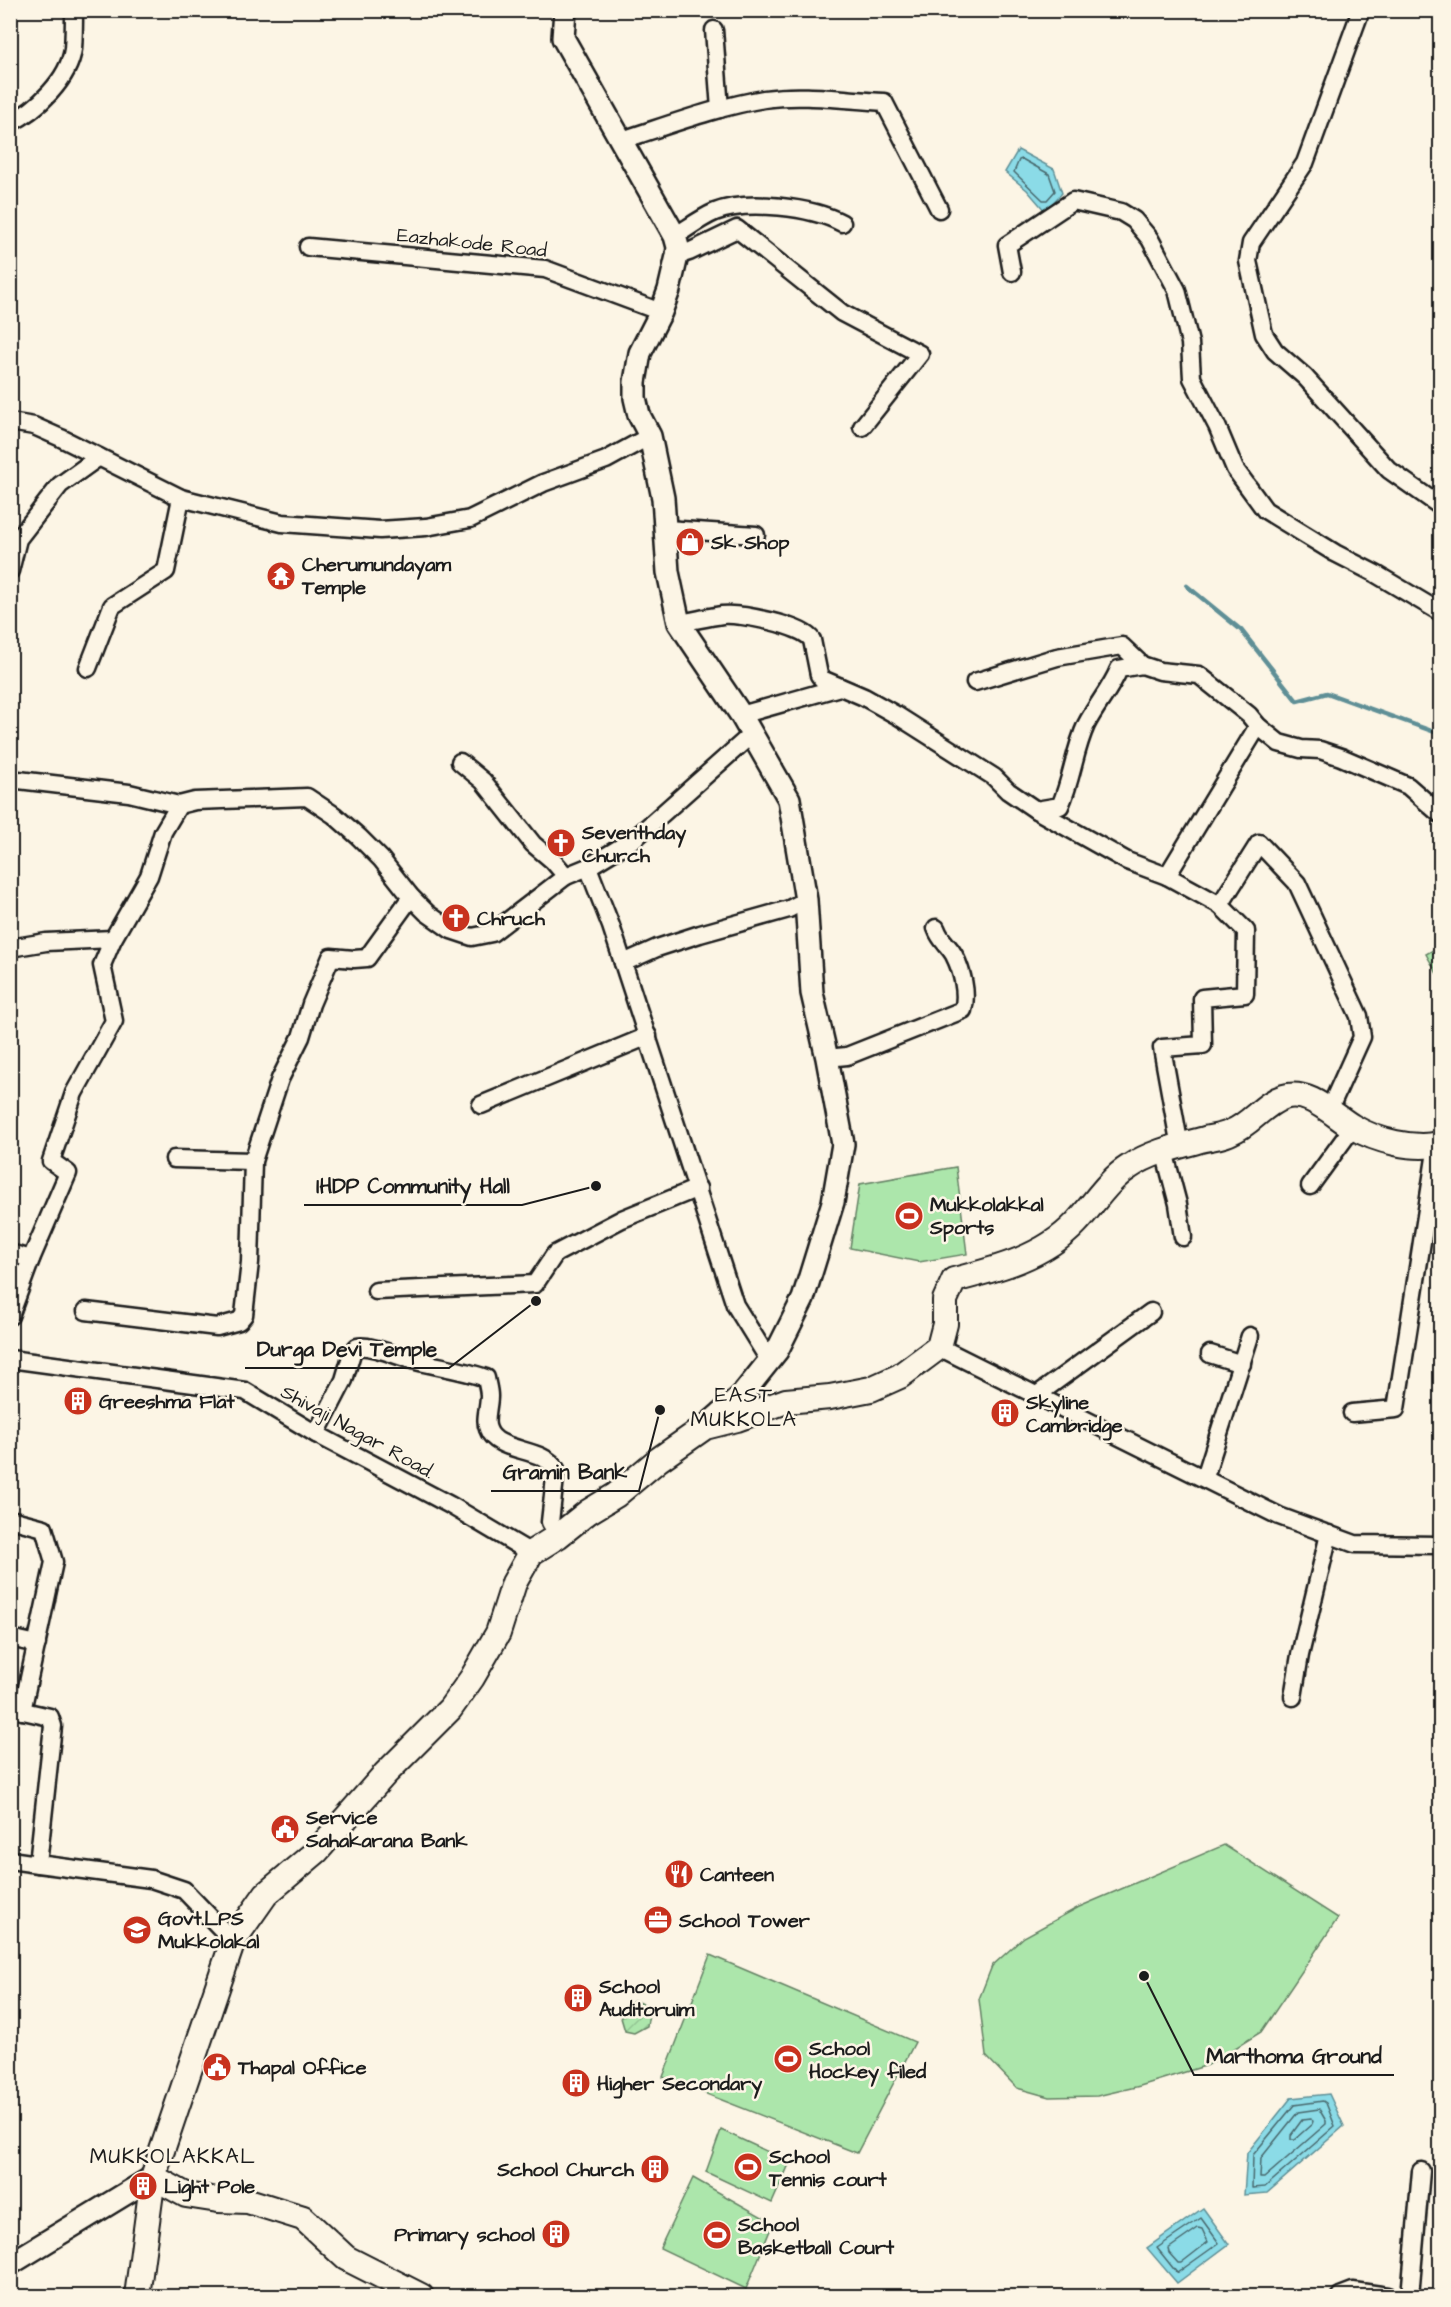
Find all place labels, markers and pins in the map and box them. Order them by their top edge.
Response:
shop icon: Sk Shop [674,526,706,558]
place label: Sk Shop [710,529,790,557]
place label: Cherumundayam Temple [301,551,451,602]
temple icon: Cherumundayam Temple [265,560,297,592]
place label: Seventhday Church [581,819,686,870]
church icon: Seventhday Church [545,827,577,859]
church icon: Chruch [440,902,472,934]
place label: Chruch [477,905,546,933]
callout: IHDP Community Hall [304,1166,522,1205]
place label: Mukkolakkal Sports [929,1191,1044,1242]
sports icon: Mukkolakkal Sports [893,1200,925,1232]
callout: Durga Devi Temple [245,1329,449,1368]
building icon: Greeshma Flat [62,1385,94,1417]
place label: Greeshma Flat [99,1388,235,1416]
place label: Skyline Cambridge [1025,1389,1123,1441]
building icon: Skyline Cambridge [989,1397,1021,1429]
callout: Gramin Bank [491,1452,639,1491]
place label: Service Sahakarana Bank [305,1804,468,1855]
public building icon: Service Sahakarana Bank [269,1813,301,1845]
restaurant icon: Canteen [663,1858,695,1890]
place label: Canteen [700,1861,774,1889]
office icon: School Tower [642,1904,674,1936]
place label: Govt.LPS Mukkolakal [158,1905,259,1956]
place label: School Tower [678,1907,811,1935]
school or university icon: Govt.LPS Mukkolakal [121,1914,153,1946]
place label: School Auditoruim [598,1973,695,2024]
building icon: School Auditoruim [562,1982,594,2014]
place label: School Hockey filed [808,2035,927,2087]
callout: Marthoma Ground [1194,2036,1394,2075]
sports icon: School Hockey filed [772,2043,804,2075]
public building icon: Thapal Office [201,2051,233,2083]
place label: Thapal Office [237,2054,367,2082]
building icon: Higher Secondary [560,2067,592,2099]
place label: Higher Secondary [597,2070,762,2099]
place label: School Tennis court [768,2143,887,2194]
sports icon: School Tennis court [732,2151,764,2183]
building icon: School Church [639,2153,671,2185]
place label: School Church [496,2156,635,2184]
building icon: Light Pole [127,2170,159,2202]
place label: Light Pole [164,2173,255,2202]
place label: School Basketball Court [737,2211,895,2262]
building icon: Primary school [540,2218,572,2250]
sports icon: School Basketball Court [701,2219,733,2251]
place label: Primary school [394,2221,535,2250]

